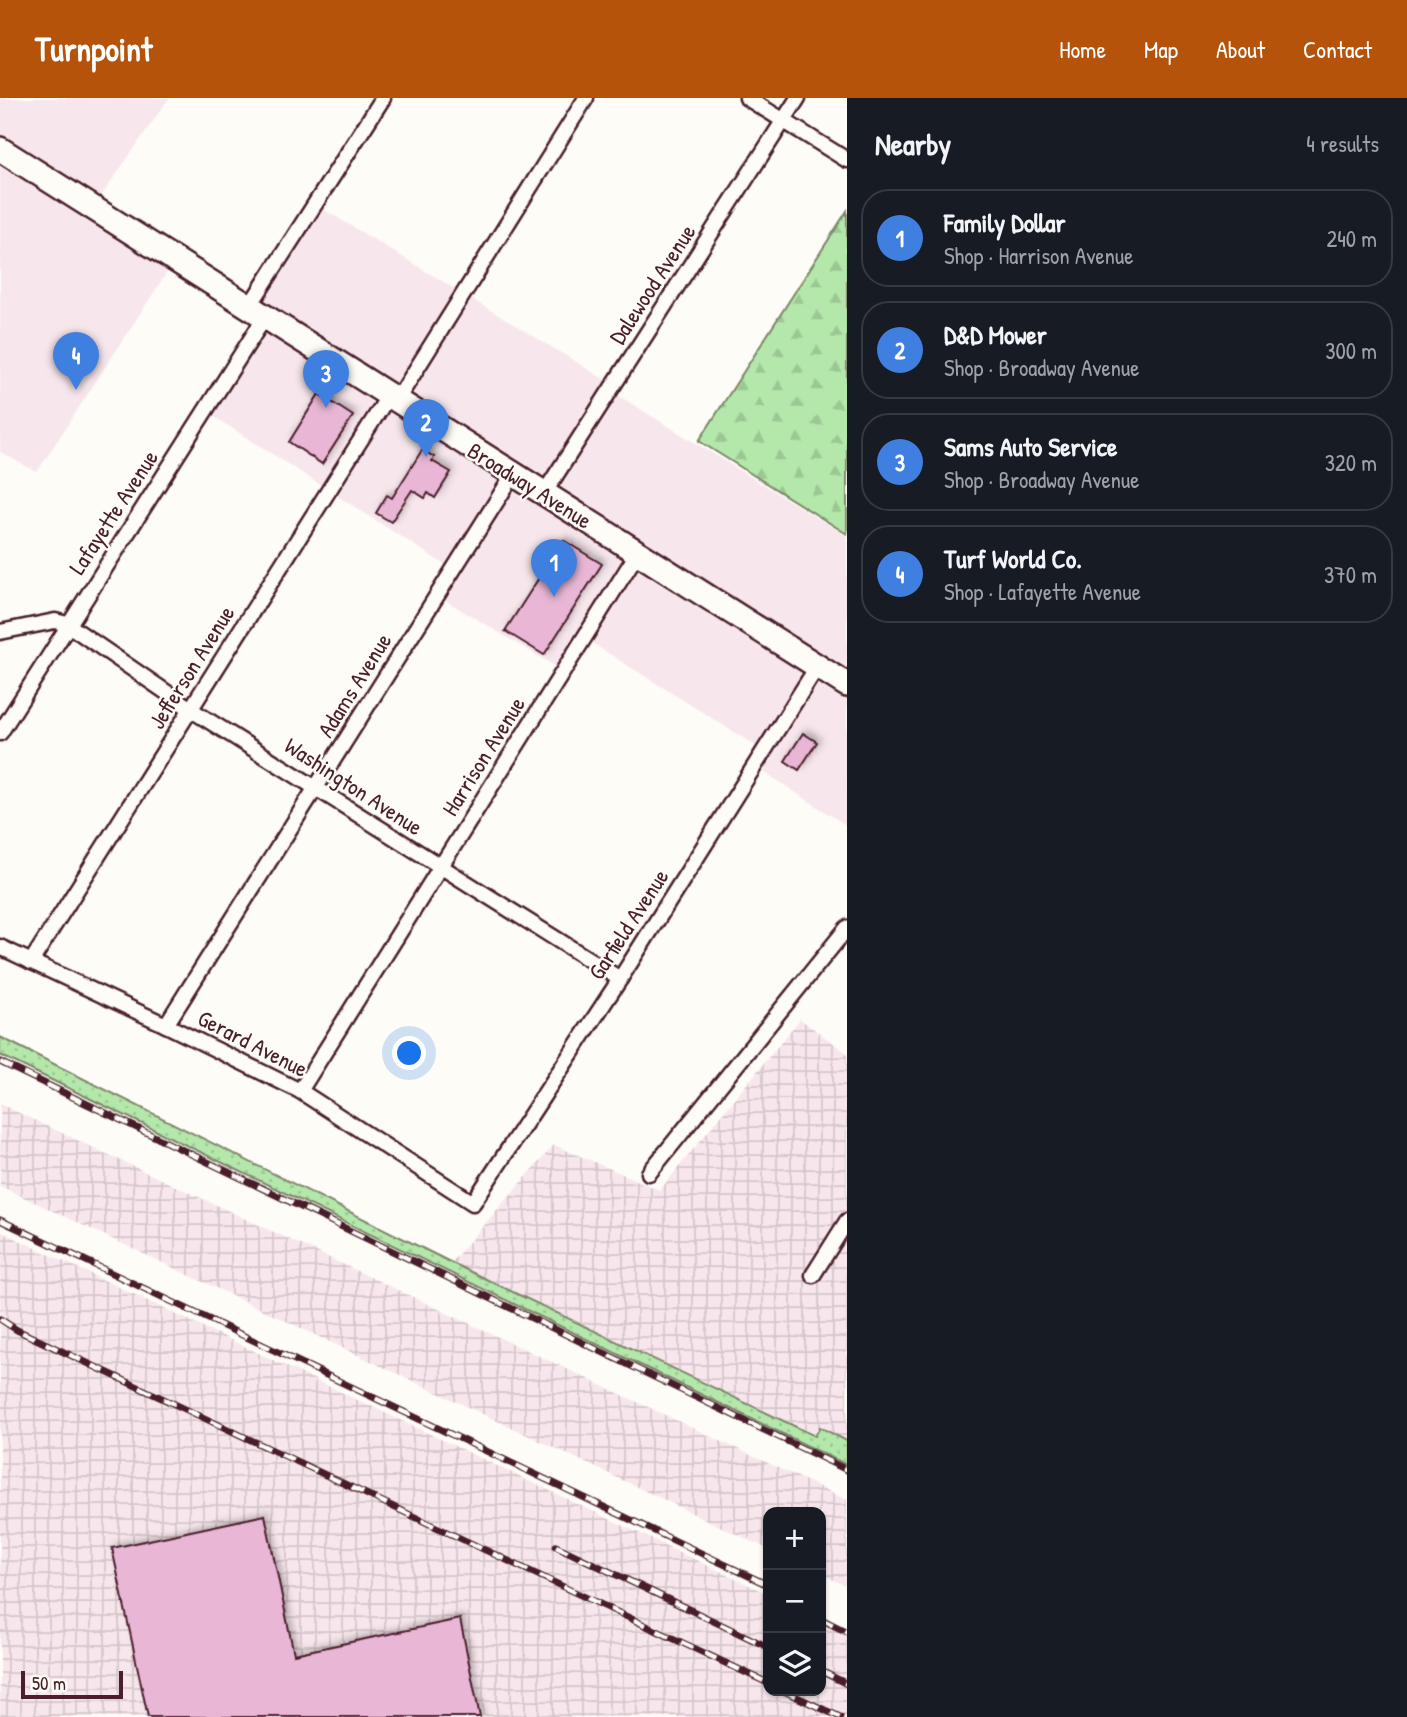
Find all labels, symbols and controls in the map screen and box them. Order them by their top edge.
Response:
text: Turnpoint [35,27,152,71]
text: Home [1059,33,1106,65]
text: Map [1144,33,1178,65]
text: About [1216,33,1265,65]
text: Contact [1303,33,1372,65]
text: Nearby [875,124,951,164]
text: 4 results [1306,128,1379,159]
text: Family Dollar [944,205,1066,240]
street label: Dalewood Avenue [602,218,702,350]
text: 1 [896,223,904,254]
text: 240 m [1326,223,1377,254]
text: Shop · Harrison Avenue [944,240,1133,271]
text: D&D Mower [944,317,1047,352]
pin: 4 [53,332,99,390]
text: 2 [895,335,905,366]
text: 300 m [1325,335,1377,366]
pin: 3 [303,350,349,408]
text: Shop · Broadway Avenue [944,352,1139,383]
pin: 2 [403,399,449,457]
text: Sams Auto Service [944,429,1117,464]
street label: Broadway Avenue [462,435,598,535]
street label: Lafayette Avenue [61,444,165,580]
text: 3 [895,447,905,478]
text: 320 m [1325,447,1377,478]
text: Shop · Broadway Avenue [944,464,1139,495]
pin: 1 [531,539,577,597]
text: Turf World Co. [944,541,1082,576]
text: 4 [896,559,904,590]
text: 370 m [1324,559,1377,590]
text: Shop · Lafayette Avenue [944,576,1141,607]
street label: Jefferson Avenue [141,599,241,735]
street label: Adams Avenue [310,627,398,743]
street label: Harrison Avenue [434,691,532,821]
street label: Washington Avenue [279,730,429,842]
street label: Garfield Avenue [581,863,675,985]
street label: Gerard Avenue [193,1002,313,1084]
your location [392,1036,426,1070]
map controls [763,1507,826,1696]
button: + [763,1507,826,1570]
button: − [763,1570,826,1633]
button: layers [763,1633,826,1696]
scale bar [21,1668,122,1700]
text: 50 m [32,1670,66,1696]

